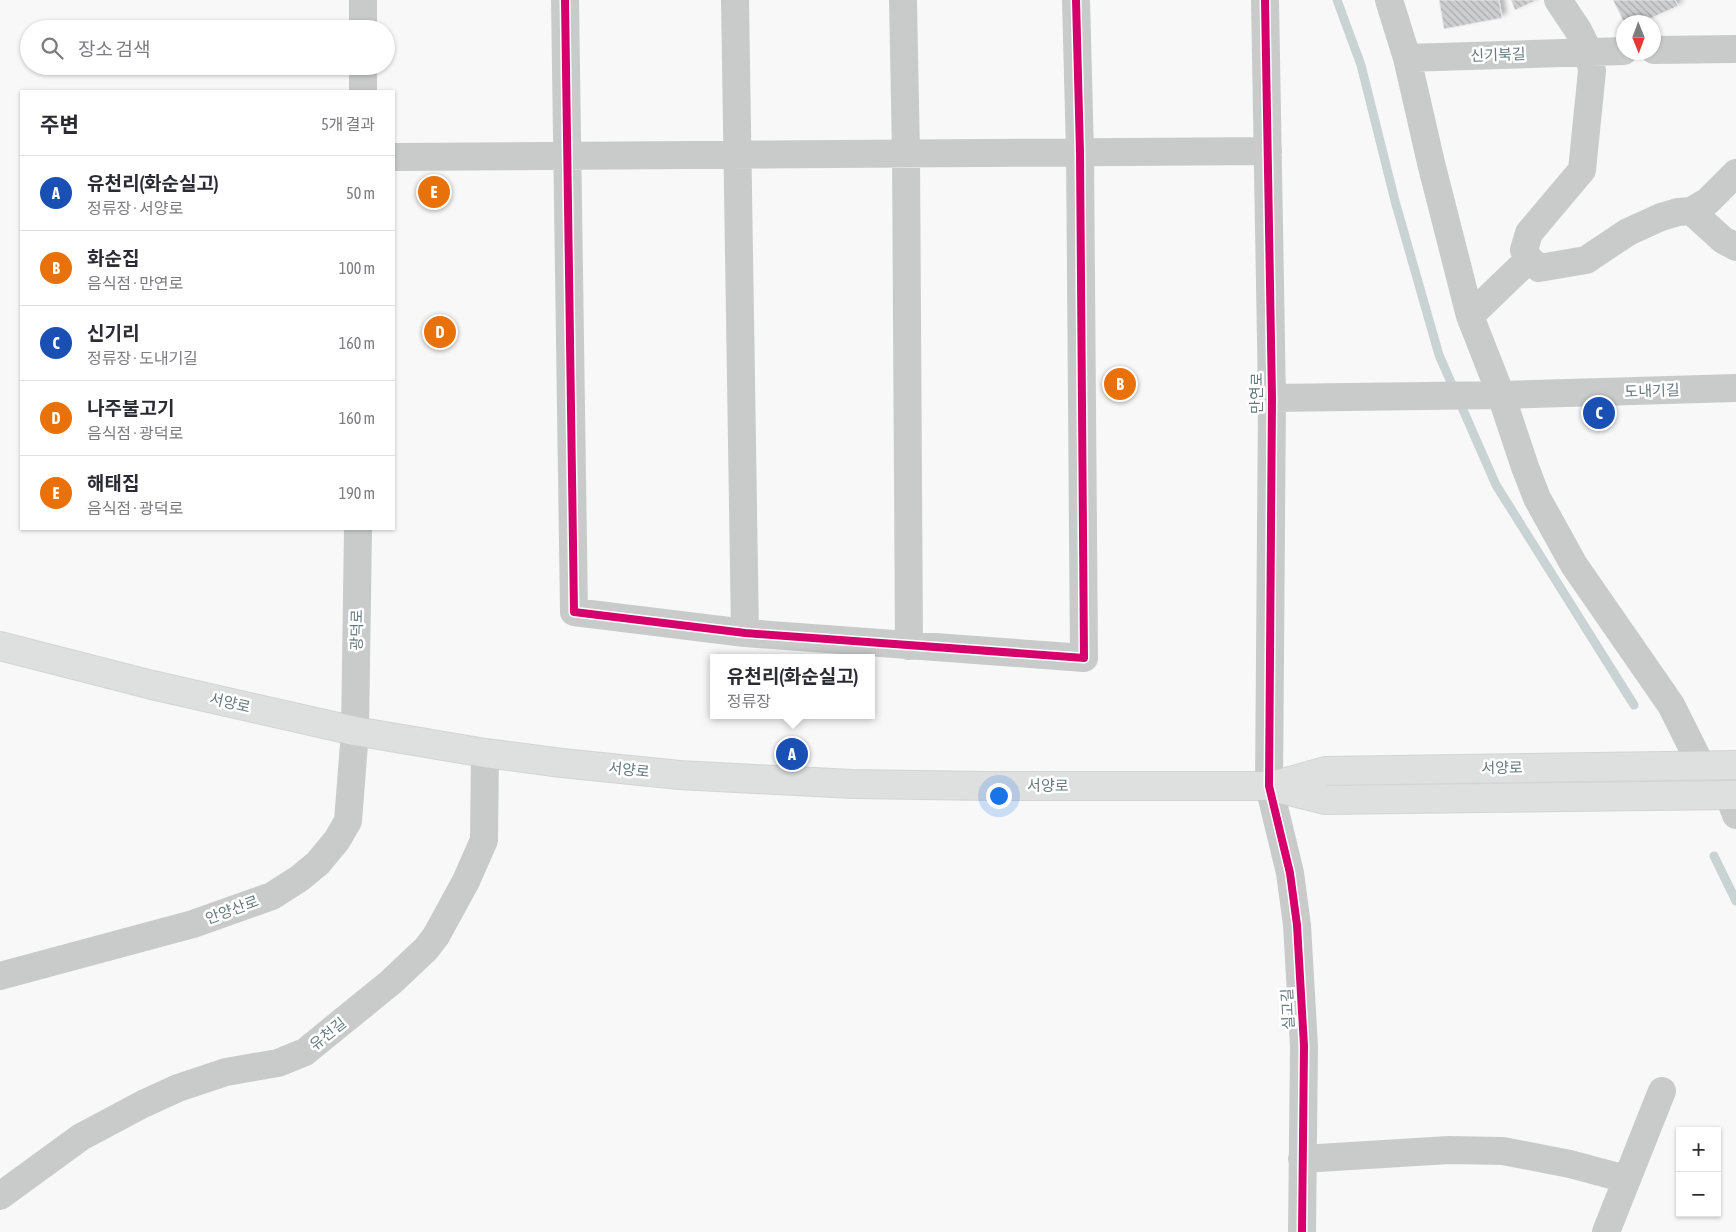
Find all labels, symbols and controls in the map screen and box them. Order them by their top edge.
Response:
north arrow [1616,15,1661,60]
search box [20,20,395,75]
icon: search [38,34,66,62]
text: 장소 검색 [78,38,151,60]
street label: 신기북길 [1470,45,1526,64]
text: 주변 [40,112,79,136]
text: 5개 결과 [321,115,375,133]
text: 유천리(화순실고) [87,172,218,194]
pin: E [418,173,450,211]
text: A [52,184,60,202]
text: 50 m [346,184,375,202]
text: 정류장 · 서양로 [87,199,183,217]
text: 화순집 [87,247,139,269]
text: B [52,259,60,277]
text: 100 m [339,259,375,277]
text: 음식점 · 만연로 [87,274,183,292]
pin: D [424,313,456,351]
text: 신기리 [87,322,139,344]
text: C [52,334,60,352]
text: 160 m [339,334,375,352]
text: 정류장 · 도내기길 [87,349,198,367]
pin: B [1104,365,1136,403]
street label: 만연로 [1248,372,1265,414]
street label: 도내기길 [1624,381,1680,400]
pin: C [1583,394,1615,432]
text: 나주불고기 [87,397,174,419]
text: D [52,409,60,427]
text: 160 m [339,409,375,427]
text: 음식점 · 광덕로 [87,424,183,442]
text: 해태집 [87,472,139,494]
text: E [53,484,59,502]
text: 190 m [339,484,375,502]
text: 음식점 · 광덕로 [87,499,183,517]
street label: 광덕로 [348,609,365,651]
popup [710,654,875,719]
text: 유천리(화순실고) [727,665,858,687]
street label: 서양로 [208,690,252,715]
text: 정류장 [727,692,771,710]
pin: A [776,735,808,773]
street label: 서양로 [608,759,651,780]
street label: 서양로 [1481,759,1523,776]
street label: 서양로 [1027,777,1069,794]
your location [986,783,1012,809]
street label: 안양산로 [203,892,261,927]
street label: 실고길 [1278,988,1297,1030]
street label: 유천길 [306,1014,349,1053]
map controls [1676,1127,1721,1217]
button: + [1676,1127,1721,1172]
button: − [1676,1172,1721,1217]

